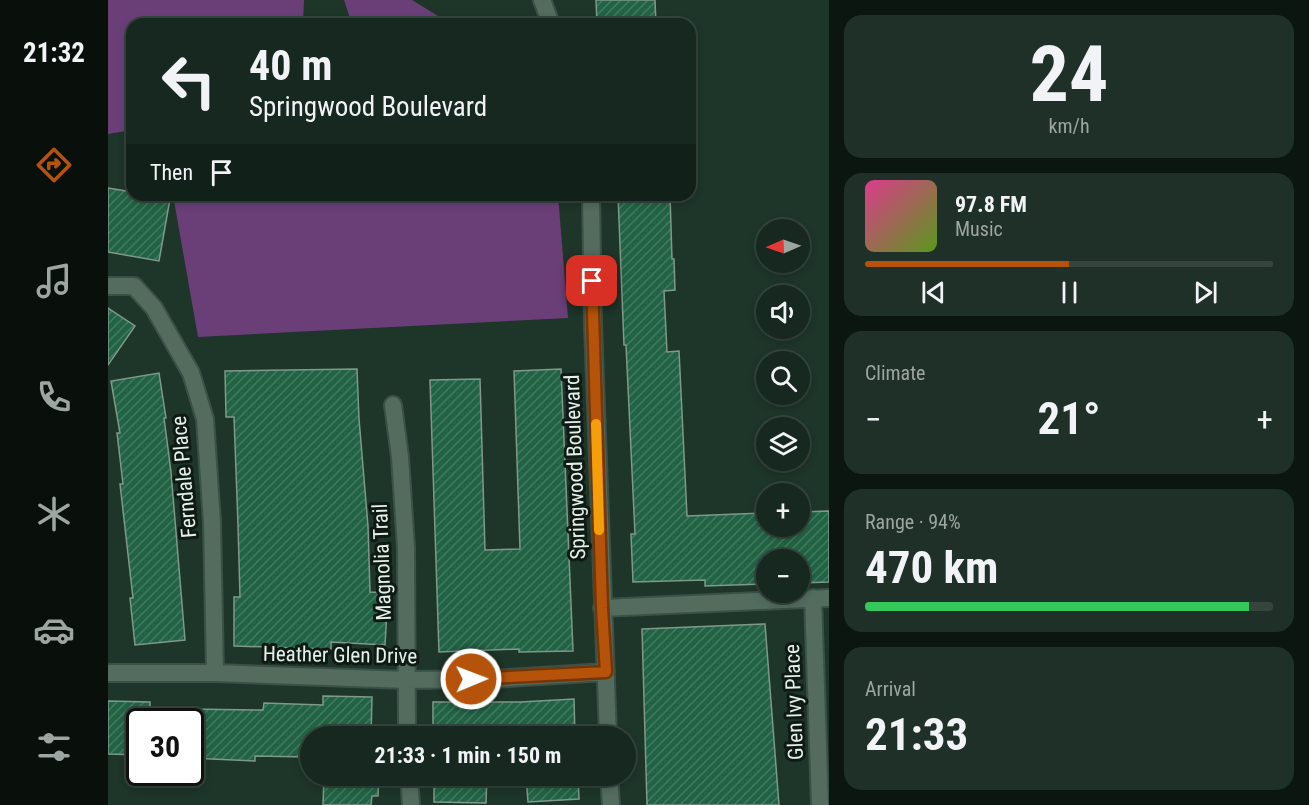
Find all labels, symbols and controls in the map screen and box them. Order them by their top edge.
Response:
text: 24 [1030,29,1108,120]
text: 21:32 [23,37,85,69]
text: 40 m [249,41,332,90]
icon: left [150,42,228,120]
text: Springwood Boulevard [249,91,487,123]
text: km/h [1048,114,1090,138]
icon: directions [33,144,75,186]
icon: arrive [205,156,238,189]
text: Then [150,160,193,185]
text: 97.8 FM [955,192,1027,217]
text: Music [955,217,1003,241]
north arrow [756,219,810,273]
map controls [756,219,810,603]
pin [566,255,617,306]
icon: music [33,260,75,302]
icon: arrive [575,264,608,297]
icon: previous [917,276,950,309]
icon: pause [1053,276,1086,309]
icon: next [1189,276,1222,309]
button: sound [756,285,810,339]
button: search [756,351,810,405]
text: Climate [865,361,925,385]
street label: Springwood Boulevard [560,374,590,560]
icon: phone [33,376,75,418]
text: 21° [1038,392,1101,445]
text: − [865,400,882,439]
text: + [1257,400,1273,439]
street label: Ferndale Place [167,415,201,539]
button: layers [756,417,810,471]
button: + [756,483,810,537]
icon: climate [33,493,75,535]
street label: Magnolia Trail [368,503,396,621]
text: Range · 94% [865,510,961,534]
text: 470 km [865,541,998,594]
button: − [756,549,810,603]
icon: car [33,609,75,651]
street label: Heather Glen Drive [263,642,417,668]
street label: Glen Ivy Place [780,644,808,760]
position arrow [439,647,503,711]
text: Arrival [865,677,916,701]
speed limit sign: 30 [126,708,204,786]
text: 21:33 [865,708,968,761]
icon: filters [33,726,75,768]
text: 21:33 · 1 min · 150 m [375,743,561,768]

